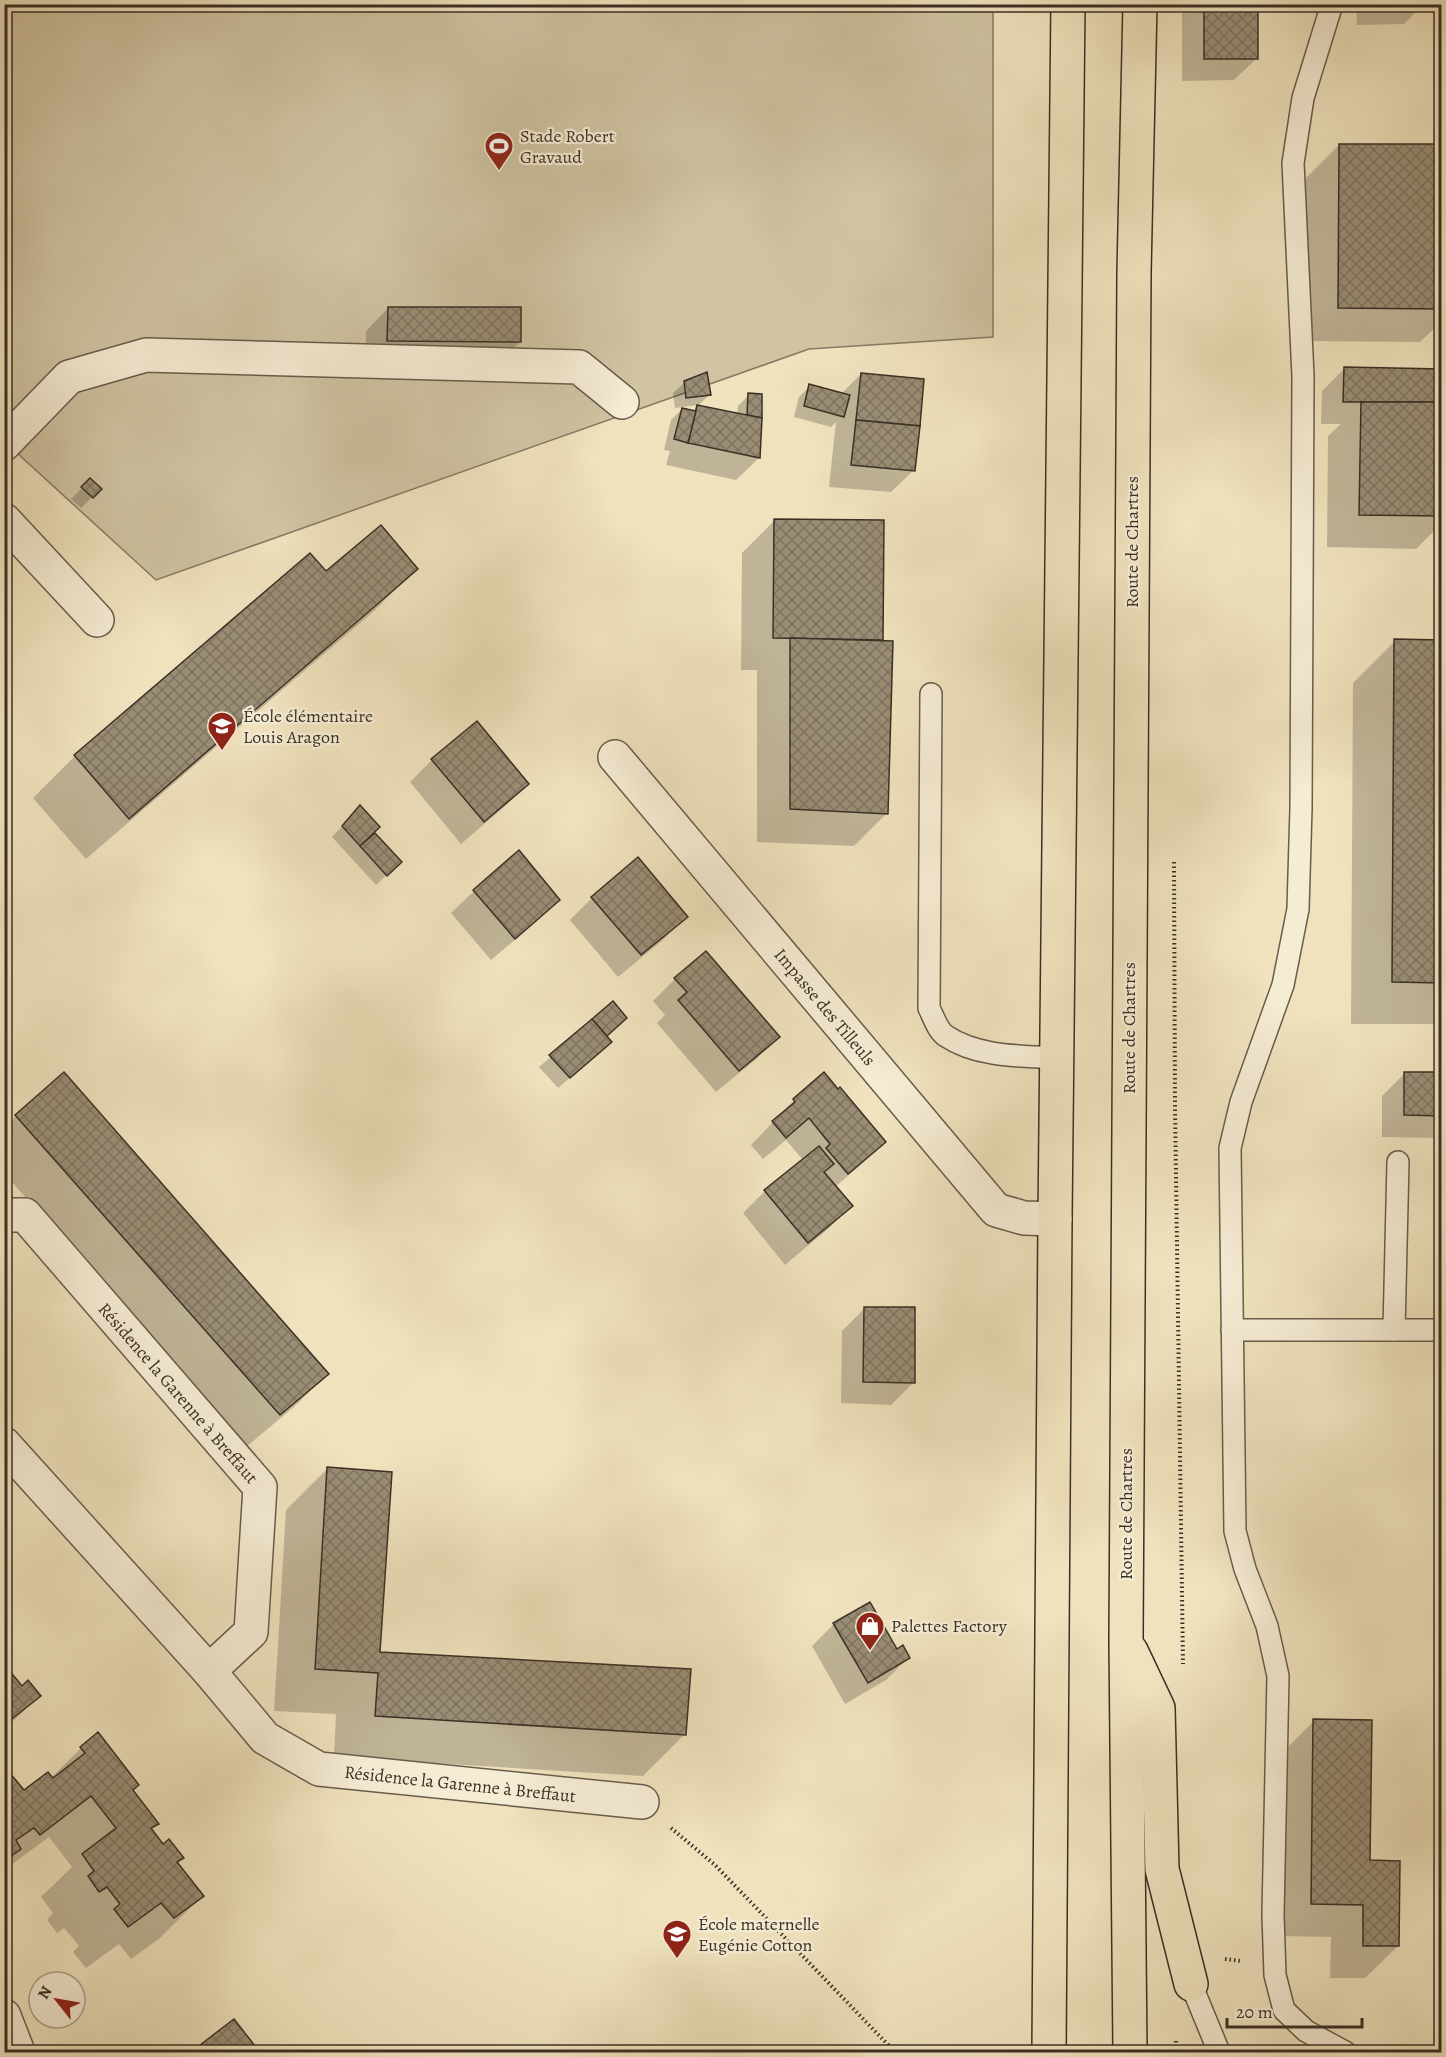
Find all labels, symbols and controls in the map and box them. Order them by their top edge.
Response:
place label: Stade Robert Gravaud [520,124,615,169]
sports icon: Stade Robert Gravaud [483,130,515,172]
street label: Route de Chartres [1120,476,1144,608]
place label: École élémentaire Louis Aragon [243,704,373,749]
school or university icon: École élémentaire Louis Aragon [206,710,238,752]
street label: Impasse des Tilleuls [769,943,881,1071]
street label: Route de Chartres [1117,962,1141,1094]
street label: Résidence la Garenne à Breffaut [93,1297,263,1489]
street label: Route de Chartres [1114,1448,1138,1580]
shop icon: Palettes Factory [854,1610,886,1652]
place label: Palettes Factory [891,1614,1008,1638]
street label: Résidence la Garenne à Breffaut [343,1760,577,1808]
place label: École maternelle Eugénie Cotton [698,1912,820,1957]
school or university icon: École maternelle Eugénie Cotton [661,1918,693,1960]
north arrow [27,1970,87,2030]
text: N [33,1982,58,2003]
scale bar [1227,1991,1362,2029]
text: 20 m [1236,2000,1273,2024]

